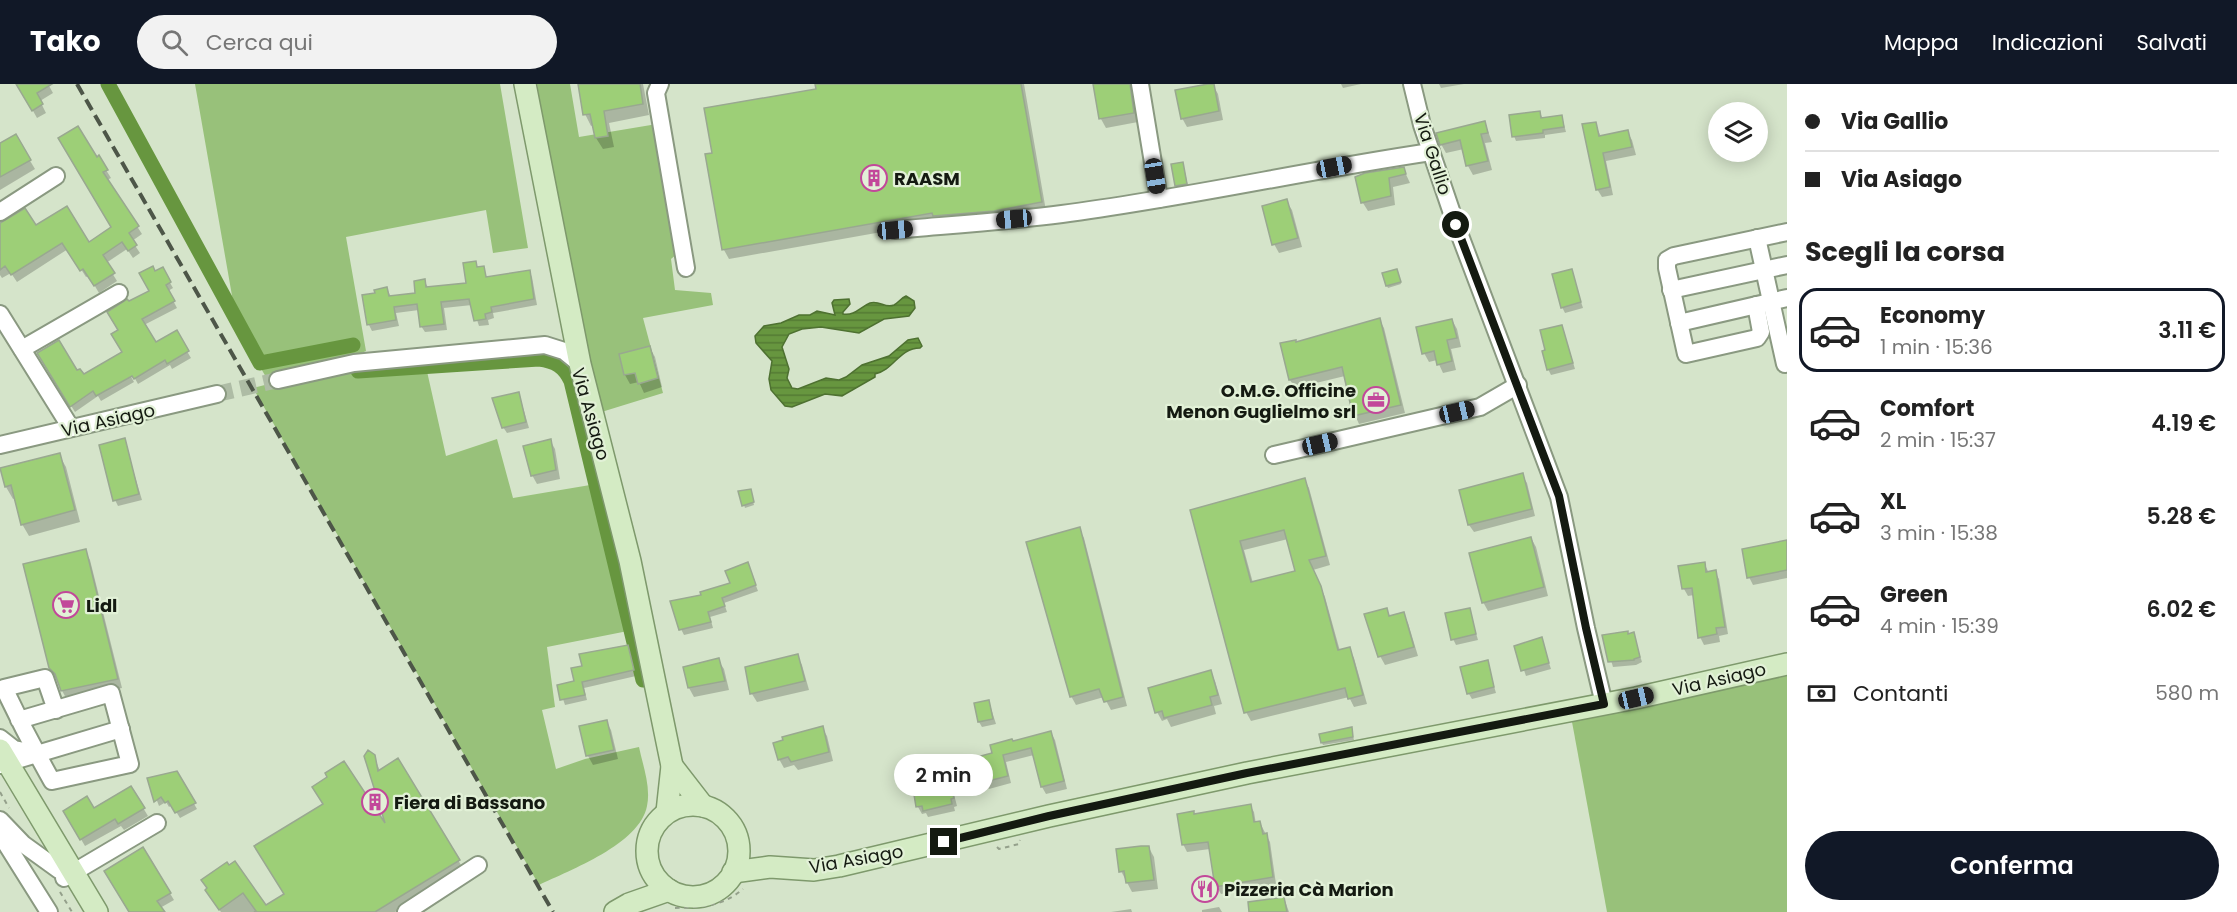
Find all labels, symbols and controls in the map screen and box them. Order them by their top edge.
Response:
search box [137,15,557,69]
text: Tako [30,22,101,61]
icon: search [158,26,191,59]
text: Cerca qui [206,27,313,58]
text: Mappa [1884,28,1959,57]
text: Indicazioni [1992,28,2104,57]
text: Salvati [2137,28,2207,57]
map controls [1708,102,1768,162]
button: layers [1708,102,1768,162]
text: Via Gallio [1841,106,1948,137]
street label: Via Gallio [1408,110,1458,198]
car [1315,155,1353,179]
car [1143,157,1167,195]
building icon: RAASM [859,163,889,193]
text: Via Asiago [1841,164,1962,195]
place label: RAASM [894,166,960,191]
car [995,208,1033,230]
route start [1442,211,1469,238]
car [876,219,914,241]
text: Scegli la corsa [1805,233,2005,270]
text: Economy [1880,300,1985,331]
icon: car [1808,303,1862,357]
text: 3.11 € [2158,315,2216,346]
text: 1 min · 15:36 [1880,333,1993,361]
street label: Via Asiago [566,365,616,463]
place label: O.M.G. Officine Menon Guglielmo srl [1166,378,1356,424]
office icon: O.M.G. Officine Menon Guglielmo srl [1361,385,1391,415]
text: Comfort [1880,393,1974,424]
icon: car [1808,396,1862,450]
street label: Via Asiago [59,397,157,443]
car [1437,399,1477,425]
text: 4.19 € [2151,408,2216,439]
text: 2 min · 15:37 [1880,426,1996,454]
car [1300,431,1340,457]
text: XL [1880,486,1906,517]
icon: car [1808,489,1862,543]
text: 5.28 € [2147,501,2216,532]
text: 3 min · 15:38 [1880,519,1998,547]
text: Green [1880,579,1948,610]
icon: car [1808,582,1862,636]
supermarket icon: Lidl [51,590,81,620]
place label: Lidl [86,593,117,618]
text: 6.02 € [2147,594,2216,625]
text: 4 min · 15:39 [1880,612,1999,640]
street label: Via Asiago [1670,656,1768,702]
icon: cash [1805,677,1838,710]
text: Contanti [1853,678,1949,709]
text: 580 m [2155,679,2219,707]
car [1616,685,1656,711]
callout: 2 min [894,755,994,797]
text: 2 min [916,761,971,789]
building icon: Fiera di Bassano [360,787,390,817]
place label: Fiera di Bassano [394,790,545,815]
route end [930,828,957,855]
button: Conferma [1805,831,2219,900]
street label: Via Asiago [807,838,905,880]
restaurant icon: Pizzeria Cà Marion [1190,874,1220,904]
place label: Pizzeria Cà Marion [1224,877,1394,902]

